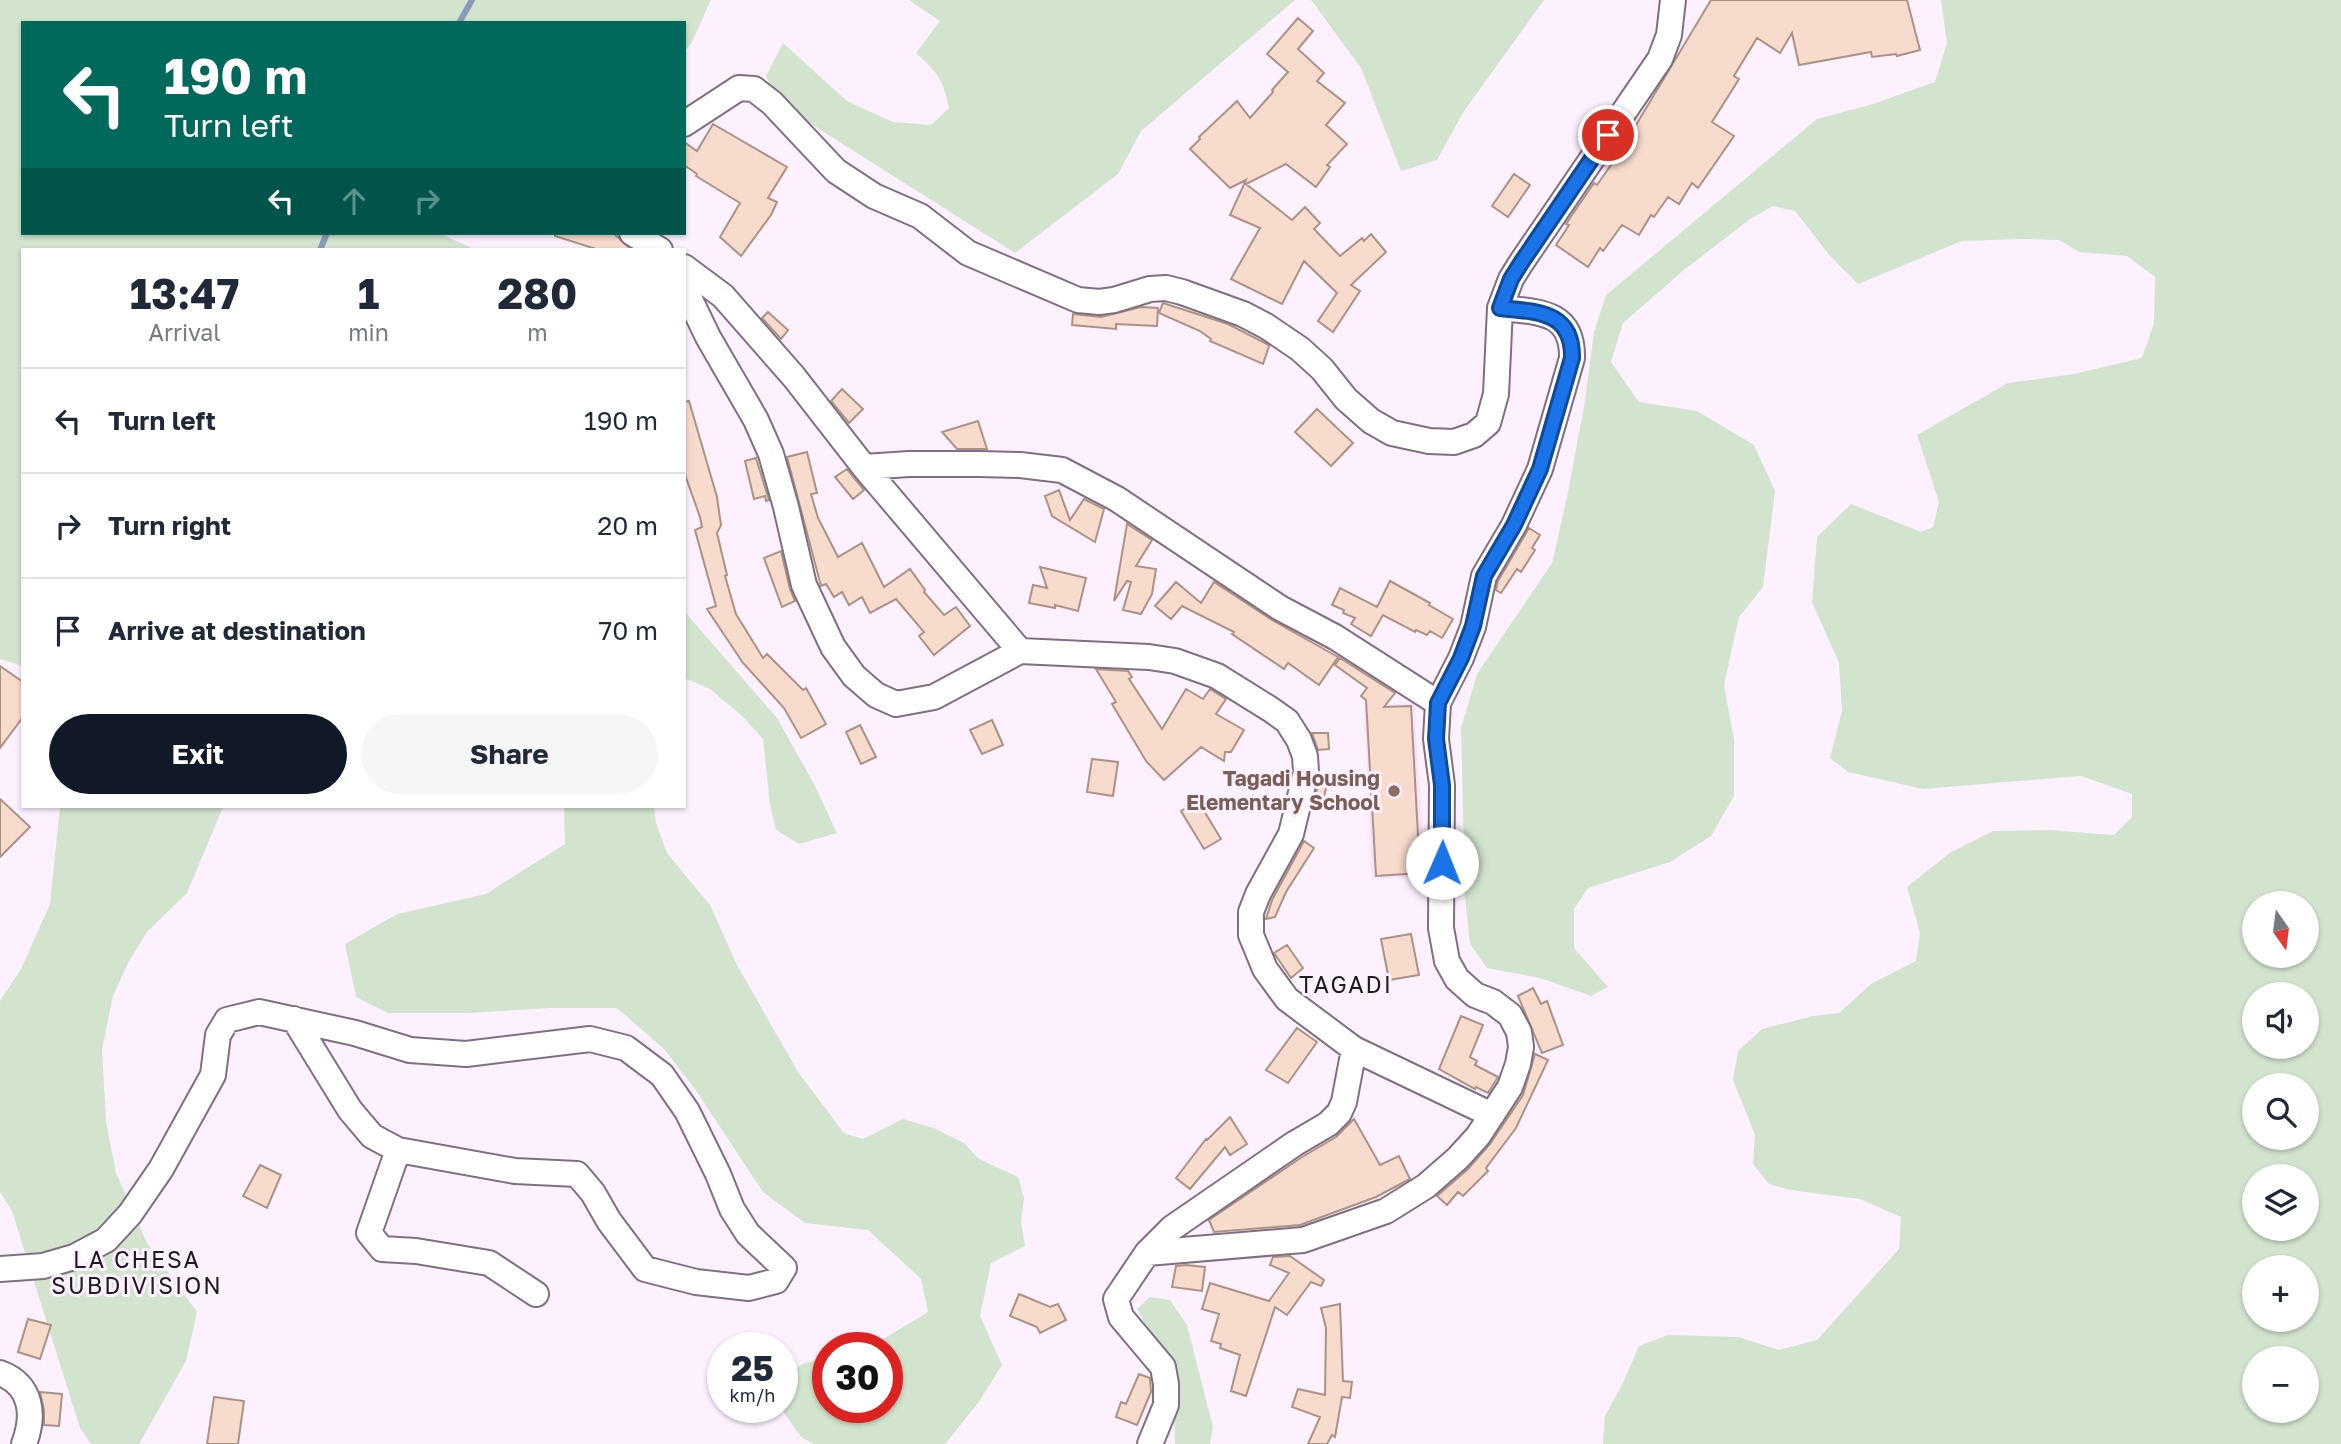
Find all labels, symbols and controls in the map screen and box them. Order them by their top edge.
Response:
text: 190 m [164,46,307,105]
icon: left [49,49,140,140]
pin [1578,105,1638,165]
text: Turn left [164,106,293,144]
icon: arrive [1589,116,1627,154]
icon: left [262,182,300,220]
icon: ahead [335,182,373,220]
icon: right [408,182,446,220]
text: 13:47 [130,268,240,318]
text: 1 [358,268,379,318]
text: 280 [497,268,577,318]
text: Arrival [149,318,221,346]
text: min [348,318,389,346]
text: m [527,318,548,346]
icon: left [49,402,87,440]
text: Turn left [108,405,216,436]
text: 190 m [584,405,658,436]
icon: right [49,507,87,545]
text: Turn right [108,510,231,541]
text: 20 m [597,510,658,541]
icon: arrive [49,612,87,650]
text: Arrive at destination [108,615,366,646]
text: 70 m [599,615,658,646]
button: Exit [49,714,347,794]
button: Share [361,714,658,794]
place label: Tagadi Housing Elementary School [1186,765,1380,815]
marker: Tagadi Housing Elementary School [1386,783,1402,799]
position arrow [1405,826,1479,900]
north arrow [2242,891,2319,968]
map controls [2242,891,2319,1423]
district label: TAGADI [1299,970,1393,998]
button: sound [2242,982,2319,1059]
button: search [2242,1073,2319,1150]
button: layers [2242,1164,2319,1241]
district label: LA CHESA SUBDIVISION [51,1245,223,1299]
button: + [2242,1255,2319,1332]
speed limit sign: 30 [812,1332,903,1423]
button: − [2242,1346,2319,1423]
text: 25 [731,1347,774,1389]
text: km/h [730,1384,775,1406]

